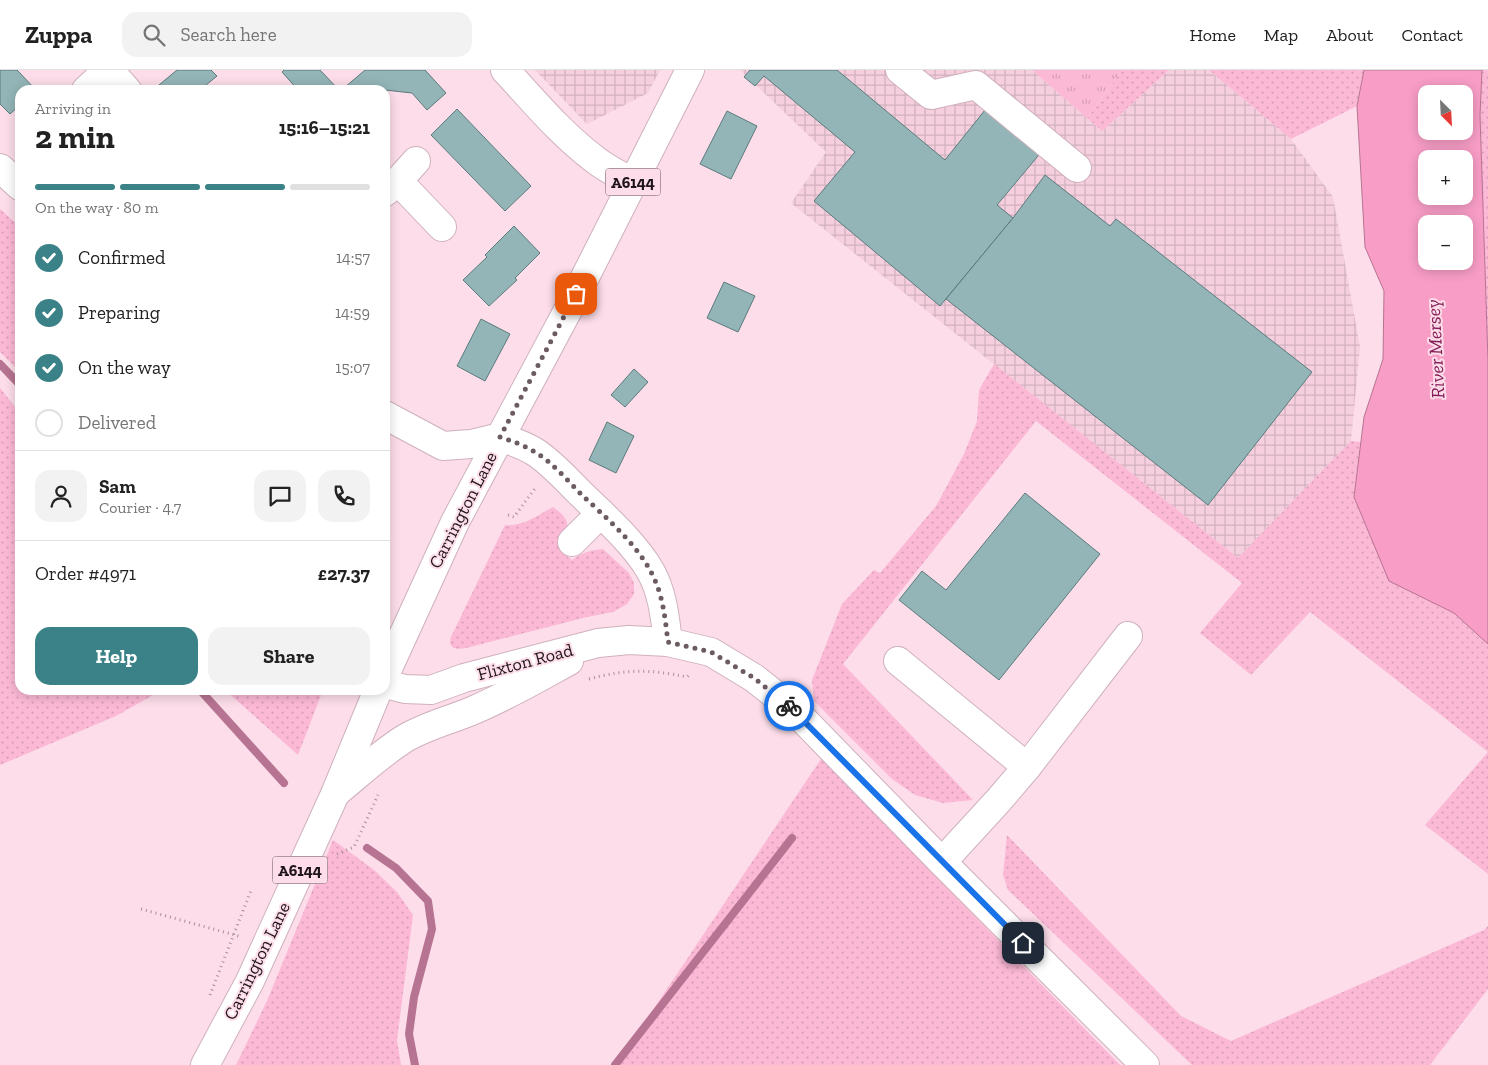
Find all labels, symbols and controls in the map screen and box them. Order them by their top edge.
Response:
search box [122,12,472,57]
text: Zuppa [25,20,92,49]
icon: search [140,21,168,49]
text: Search here [180,23,277,46]
text: Home [1189,24,1236,46]
text: Map [1264,24,1298,46]
text: About [1326,24,1373,46]
text: Contact [1401,24,1463,46]
north arrow [1418,85,1472,140]
map controls [1418,85,1473,270]
text: Arriving in [35,99,111,118]
text: 15:16–15:21 [279,116,370,139]
text: 2 min [35,118,115,156]
button: + [1418,150,1473,205]
road number: A6144 [606,168,660,195]
text: On the way · 80 m [35,198,159,217]
button: − [1418,215,1473,270]
icon: check [35,244,63,272]
text: Confirmed [78,246,165,269]
text: 14:57 [336,248,370,267]
pin [555,273,597,315]
icon: bag [562,280,590,308]
icon: check [35,299,63,327]
water label: River Mersey [1421,299,1450,399]
text: Preparing [78,301,160,324]
text: 14:59 [335,303,370,322]
icon: check [35,354,63,382]
text: On the way [78,356,171,379]
text: 15:07 [335,358,370,377]
text: Delivered [78,411,156,434]
street label: Carrington Lane [424,448,502,572]
button: person [35,470,87,522]
button: chat [254,470,306,522]
button: phone [318,470,370,522]
text: Sam [99,475,136,498]
text: Courier · 4.7 [99,498,181,517]
text: Order #4971 [35,562,136,585]
text: £27.37 [318,562,370,585]
button: Help [35,627,198,685]
button: Share [208,627,370,685]
street label: Flixton Road [475,639,575,685]
courier [764,681,814,731]
icon: bike [775,692,803,720]
road number: A6144 [272,856,328,884]
street label: Carrington Lane [219,899,295,1023]
pin [1002,922,1044,964]
icon: home [1009,929,1037,957]

